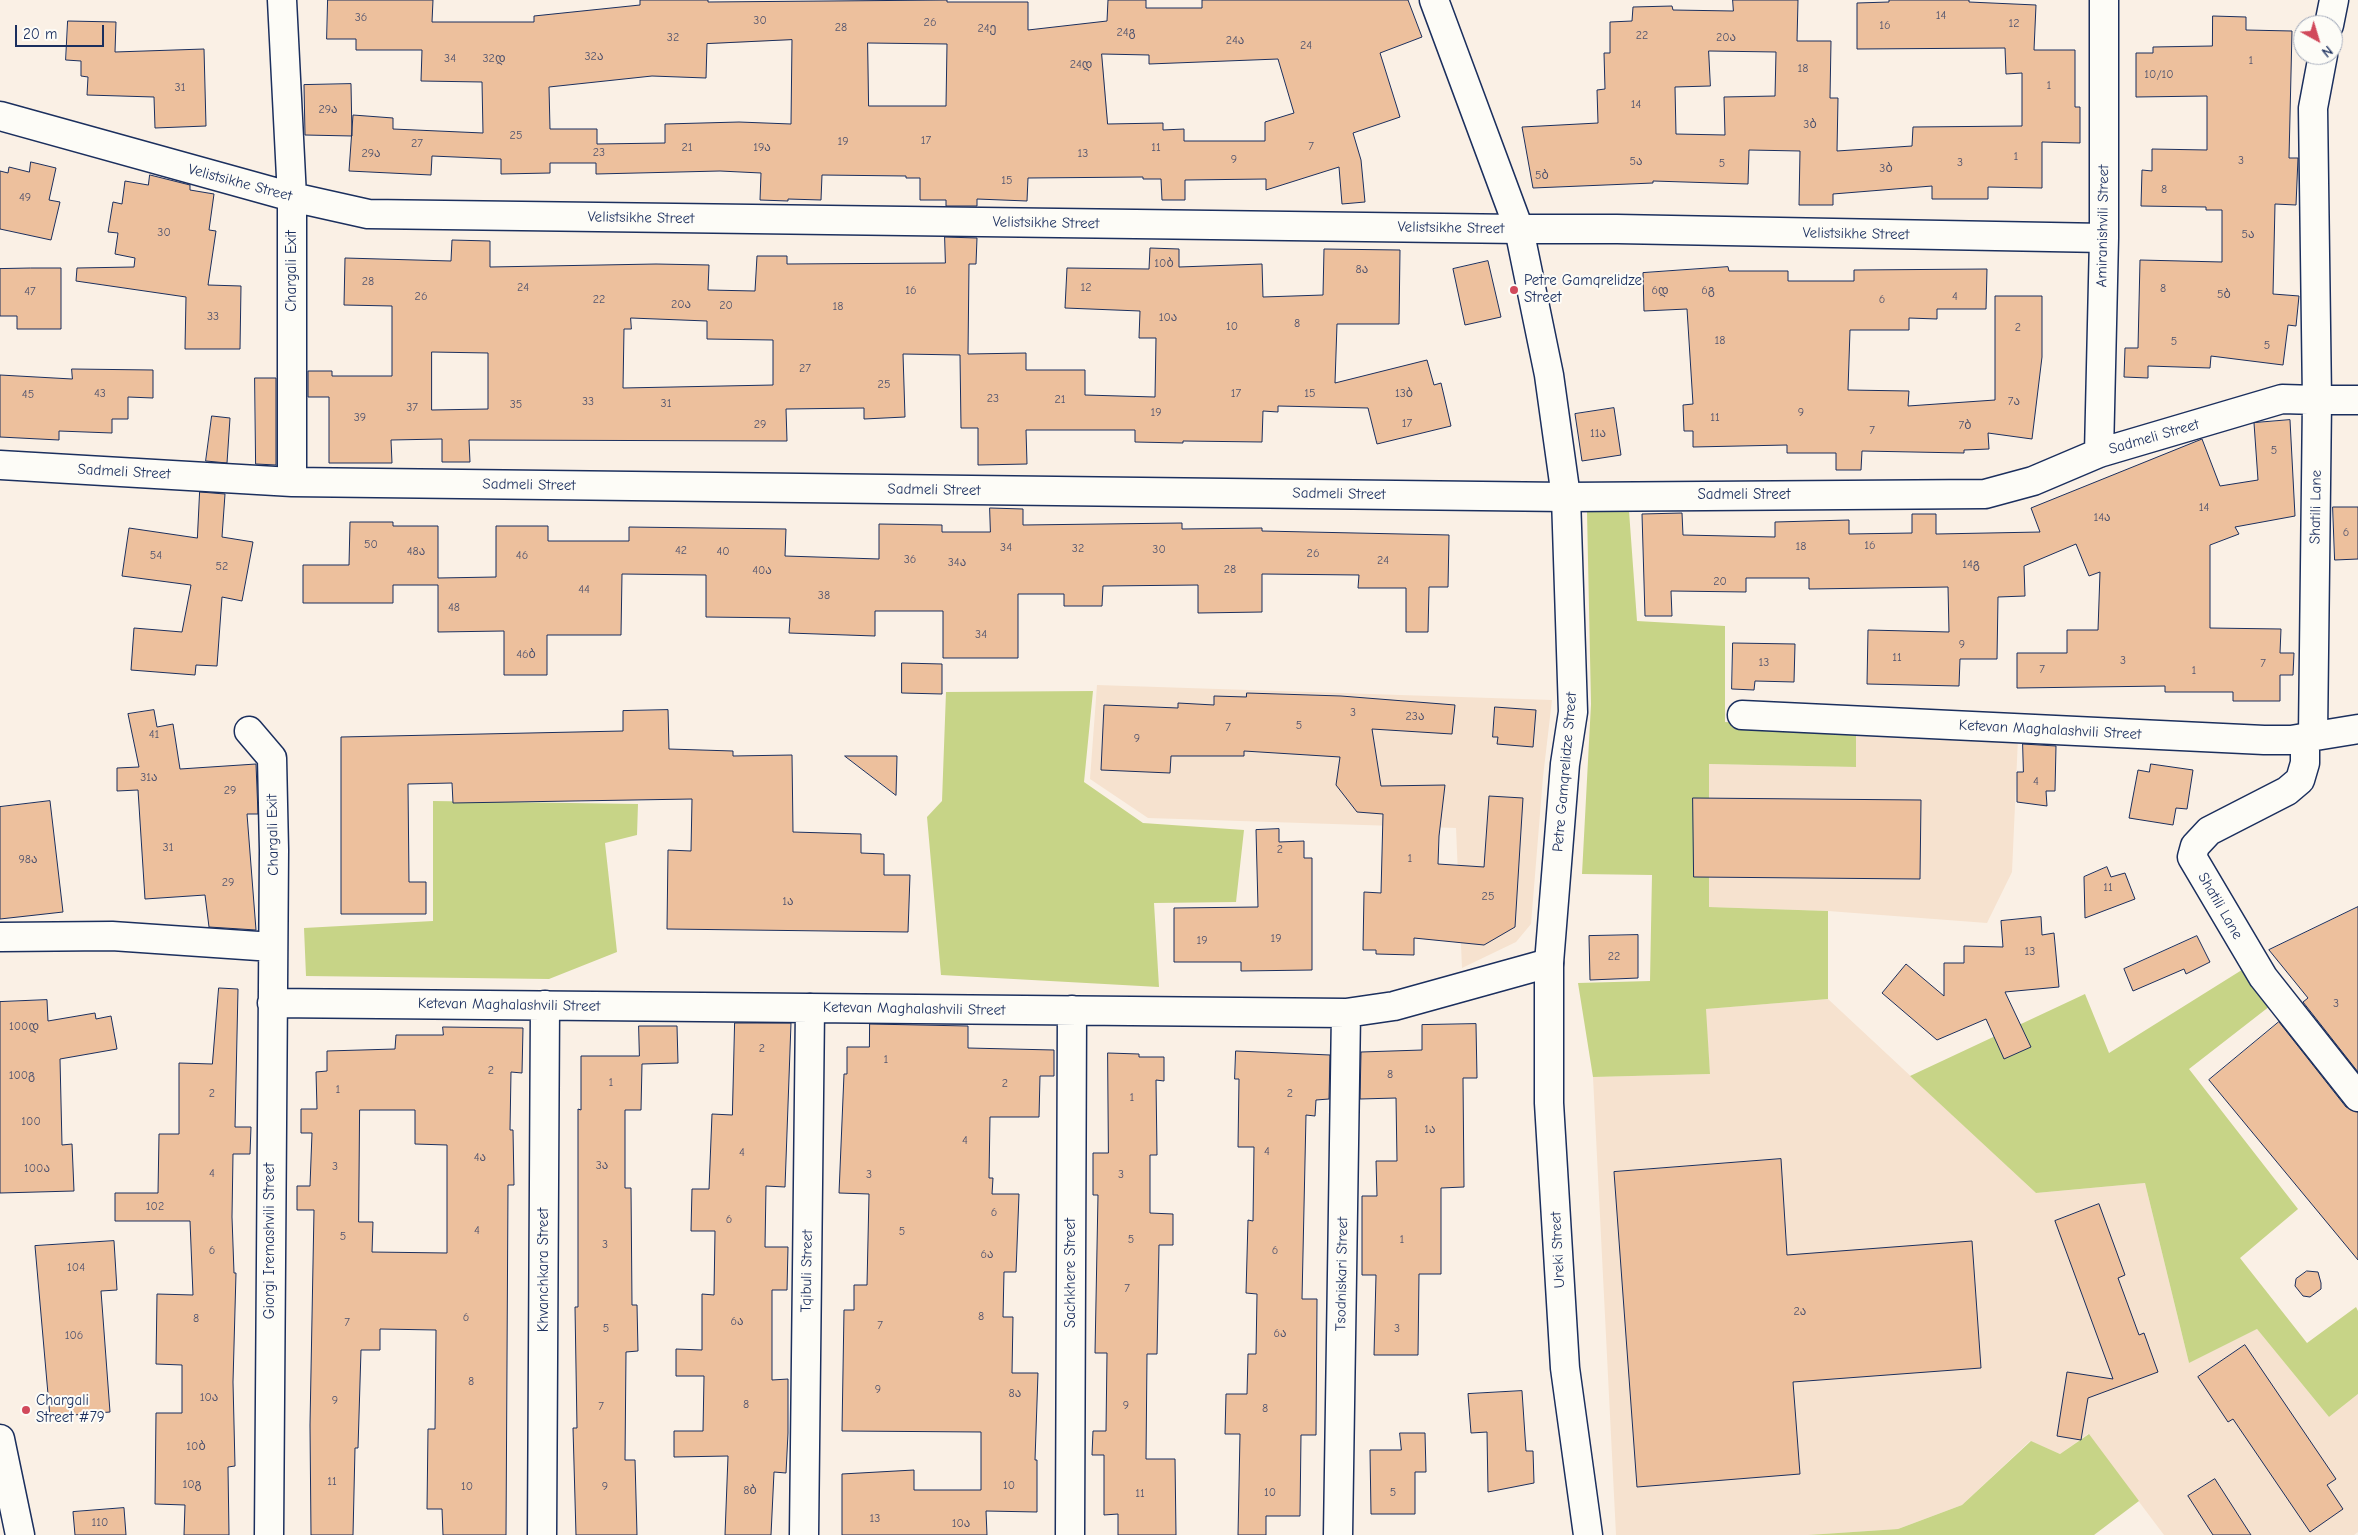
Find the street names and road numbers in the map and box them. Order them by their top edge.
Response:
street label: Velistsikhe Street [186,160,294,206]
street label: Amiranishvili Street [2093,164,2113,288]
street label: Velistsikhe Street [587,208,695,228]
street label: Velistsikhe Street [992,213,1100,233]
street label: Velistsikhe Street [1397,218,1505,238]
street label: Velistsikhe Street [1802,224,1910,244]
street label: Chargali Exit [283,230,301,312]
street label: Sadmeli Street [2107,416,2201,458]
street label: Sadmeli Street [77,461,171,483]
street label: Shatili Lane [2306,470,2326,544]
street label: Sadmeli Street [482,475,576,495]
street label: Sadmeli Street [887,480,981,500]
street label: Sadmeli Street [1292,484,1386,504]
street label: Sadmeli Street [1697,486,1791,504]
street label: Petre Gamqrelidze Street [1549,691,1581,853]
street label: Ketevan Maghalashvili Street [1958,716,2142,744]
street label: Chargali Exit [263,794,283,876]
street label: Shatili Lane [2194,869,2246,943]
street label: Ketevan Maghalashvili Street [418,994,600,1016]
street label: Ketevan Maghalashvili Street [823,998,1005,1020]
street label: Giorgi Iremashvili Street [261,1163,279,1319]
street label: Khvanchkara Street [535,1208,553,1332]
street label: Ureki Street [1547,1211,1569,1289]
street label: Tsodniskari Street [1332,1217,1352,1331]
street label: Sachkhere Street [1062,1218,1080,1328]
street label: Tqibuli Street [797,1229,817,1313]

